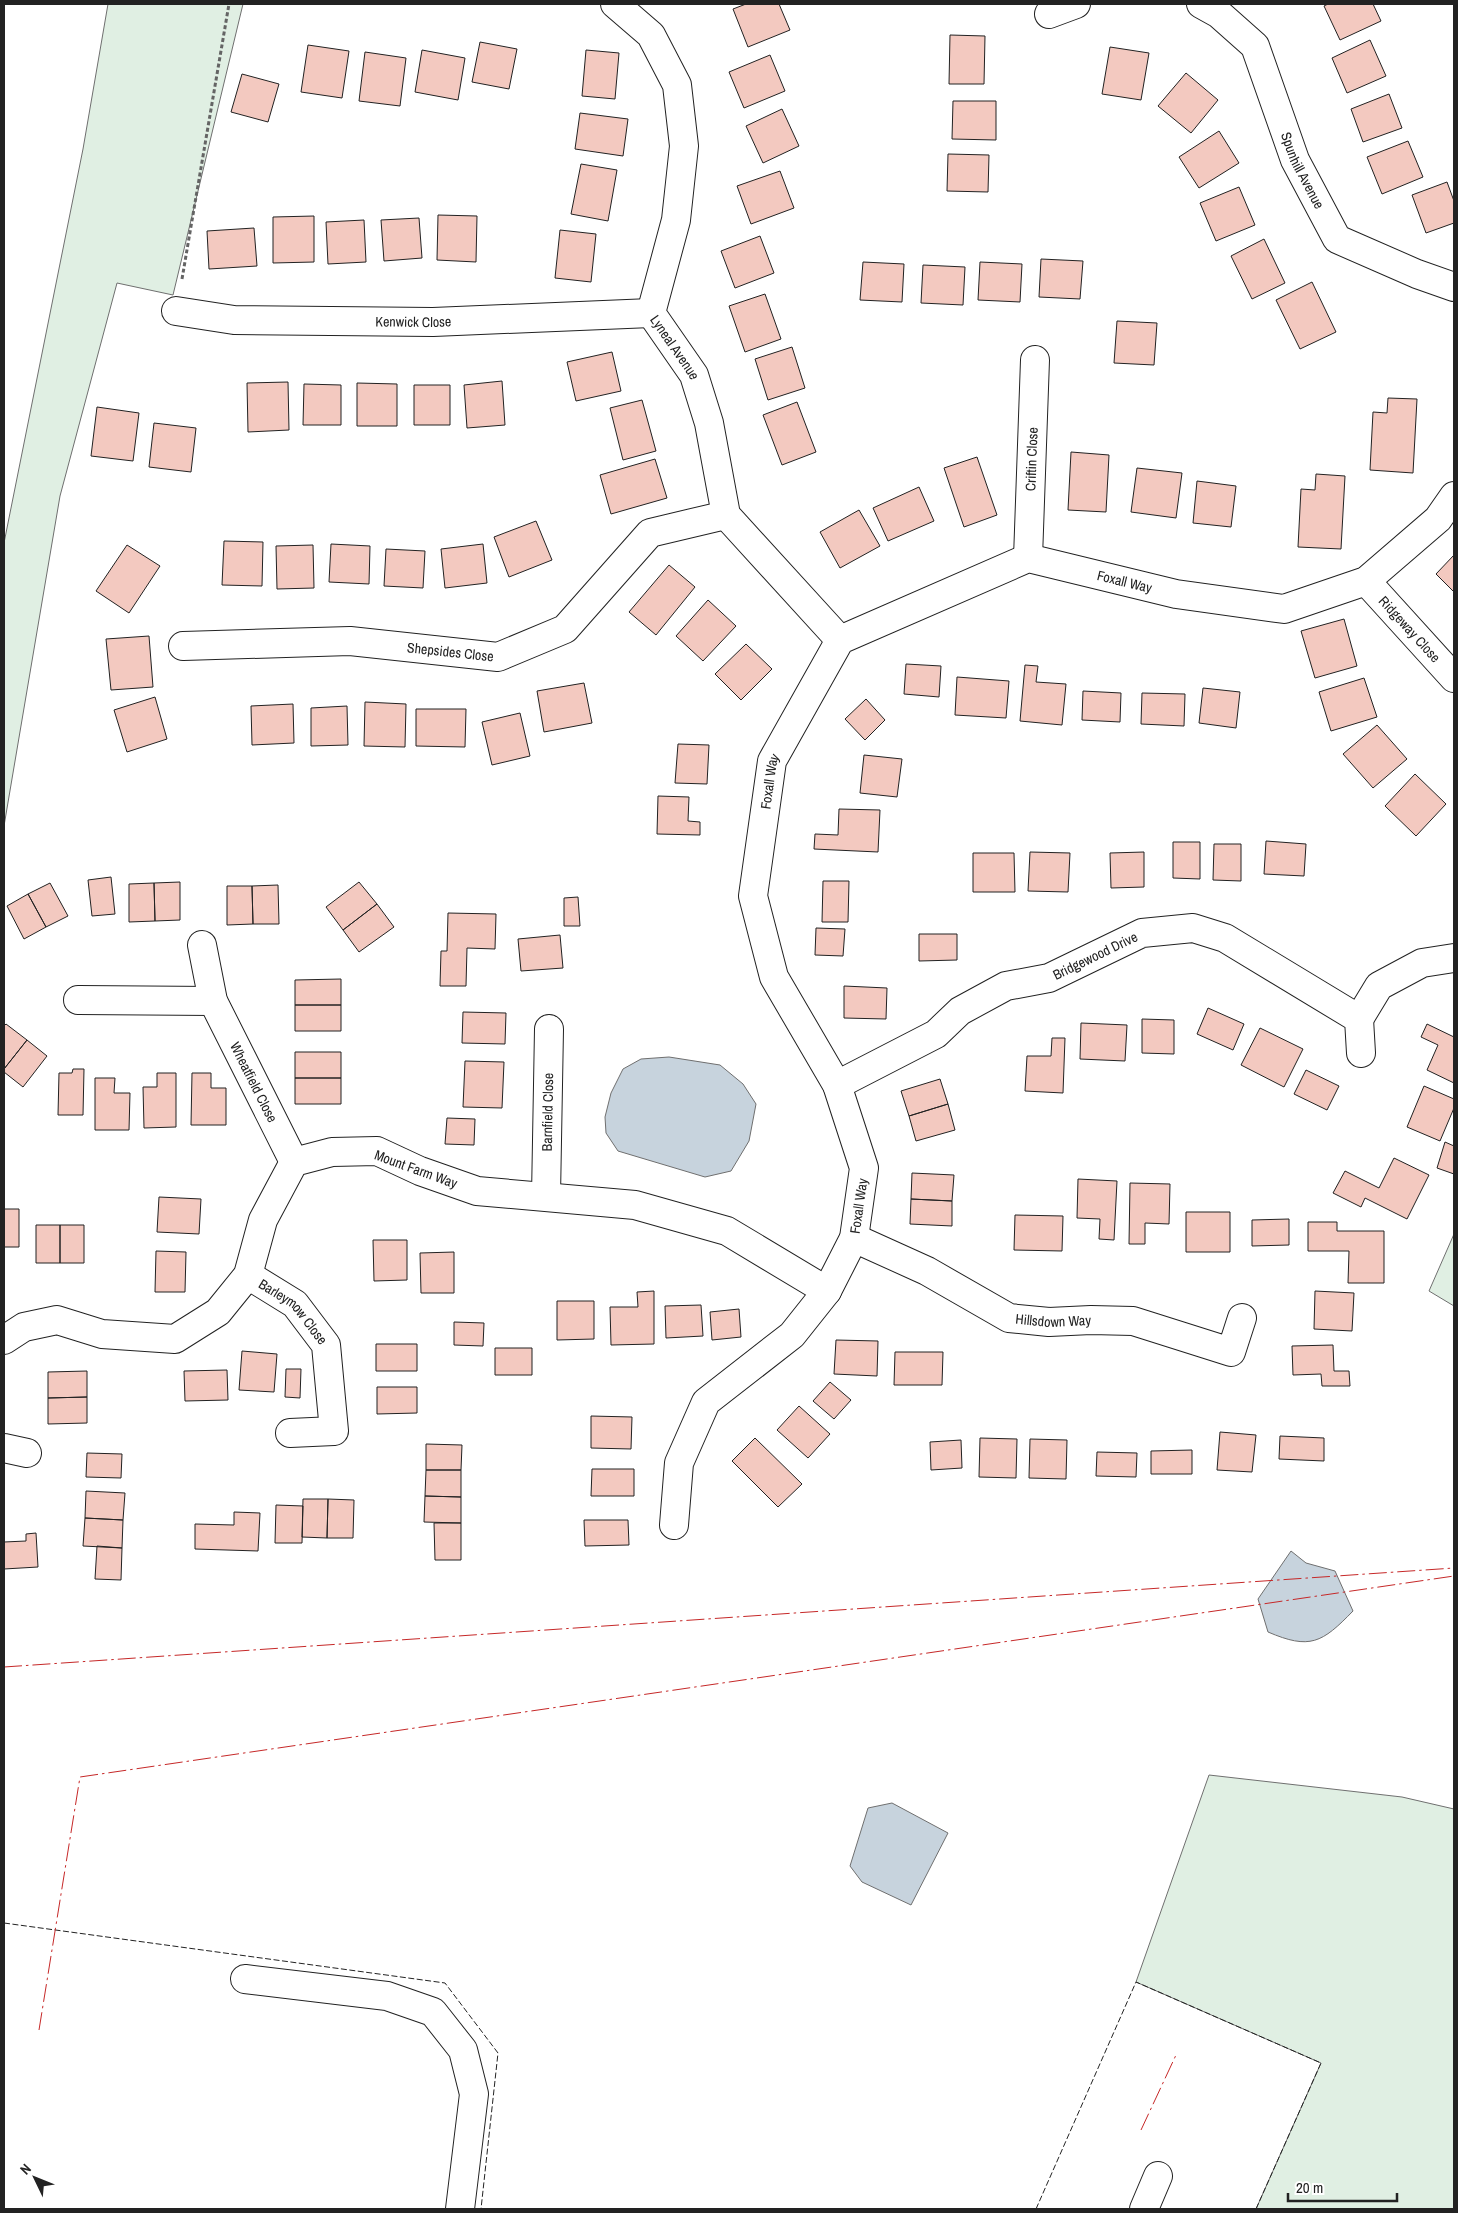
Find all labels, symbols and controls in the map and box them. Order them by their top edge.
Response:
street label: Spunhill Avenue [1277,130,1328,212]
street label: Kenwick Close [375,312,452,331]
street label: Lyneal Avenue [646,312,704,381]
street label: Criftin Close [1021,427,1042,491]
street label: Foxall Way [1095,566,1154,597]
street label: Ridgeway Close [1375,592,1444,666]
street label: Shepsides Close [406,638,495,665]
street label: Foxall Way [756,750,784,810]
street label: Bridgewood Drive [1050,928,1141,984]
street label: Wheatfield Close [226,1039,282,1125]
street label: Barnfield Close [538,1073,557,1151]
street label: Mount Farm Way [372,1146,460,1192]
street label: Foxall Way [846,1177,871,1235]
street label: Barleymow Close [255,1275,331,1348]
street label: Hillsdown Way [1015,1310,1092,1331]
north arrow [10,2153,60,2203]
text: N [16,2160,35,2178]
scale bar [1288,2170,1397,2202]
text: 20 m [1296,2177,1323,2198]

